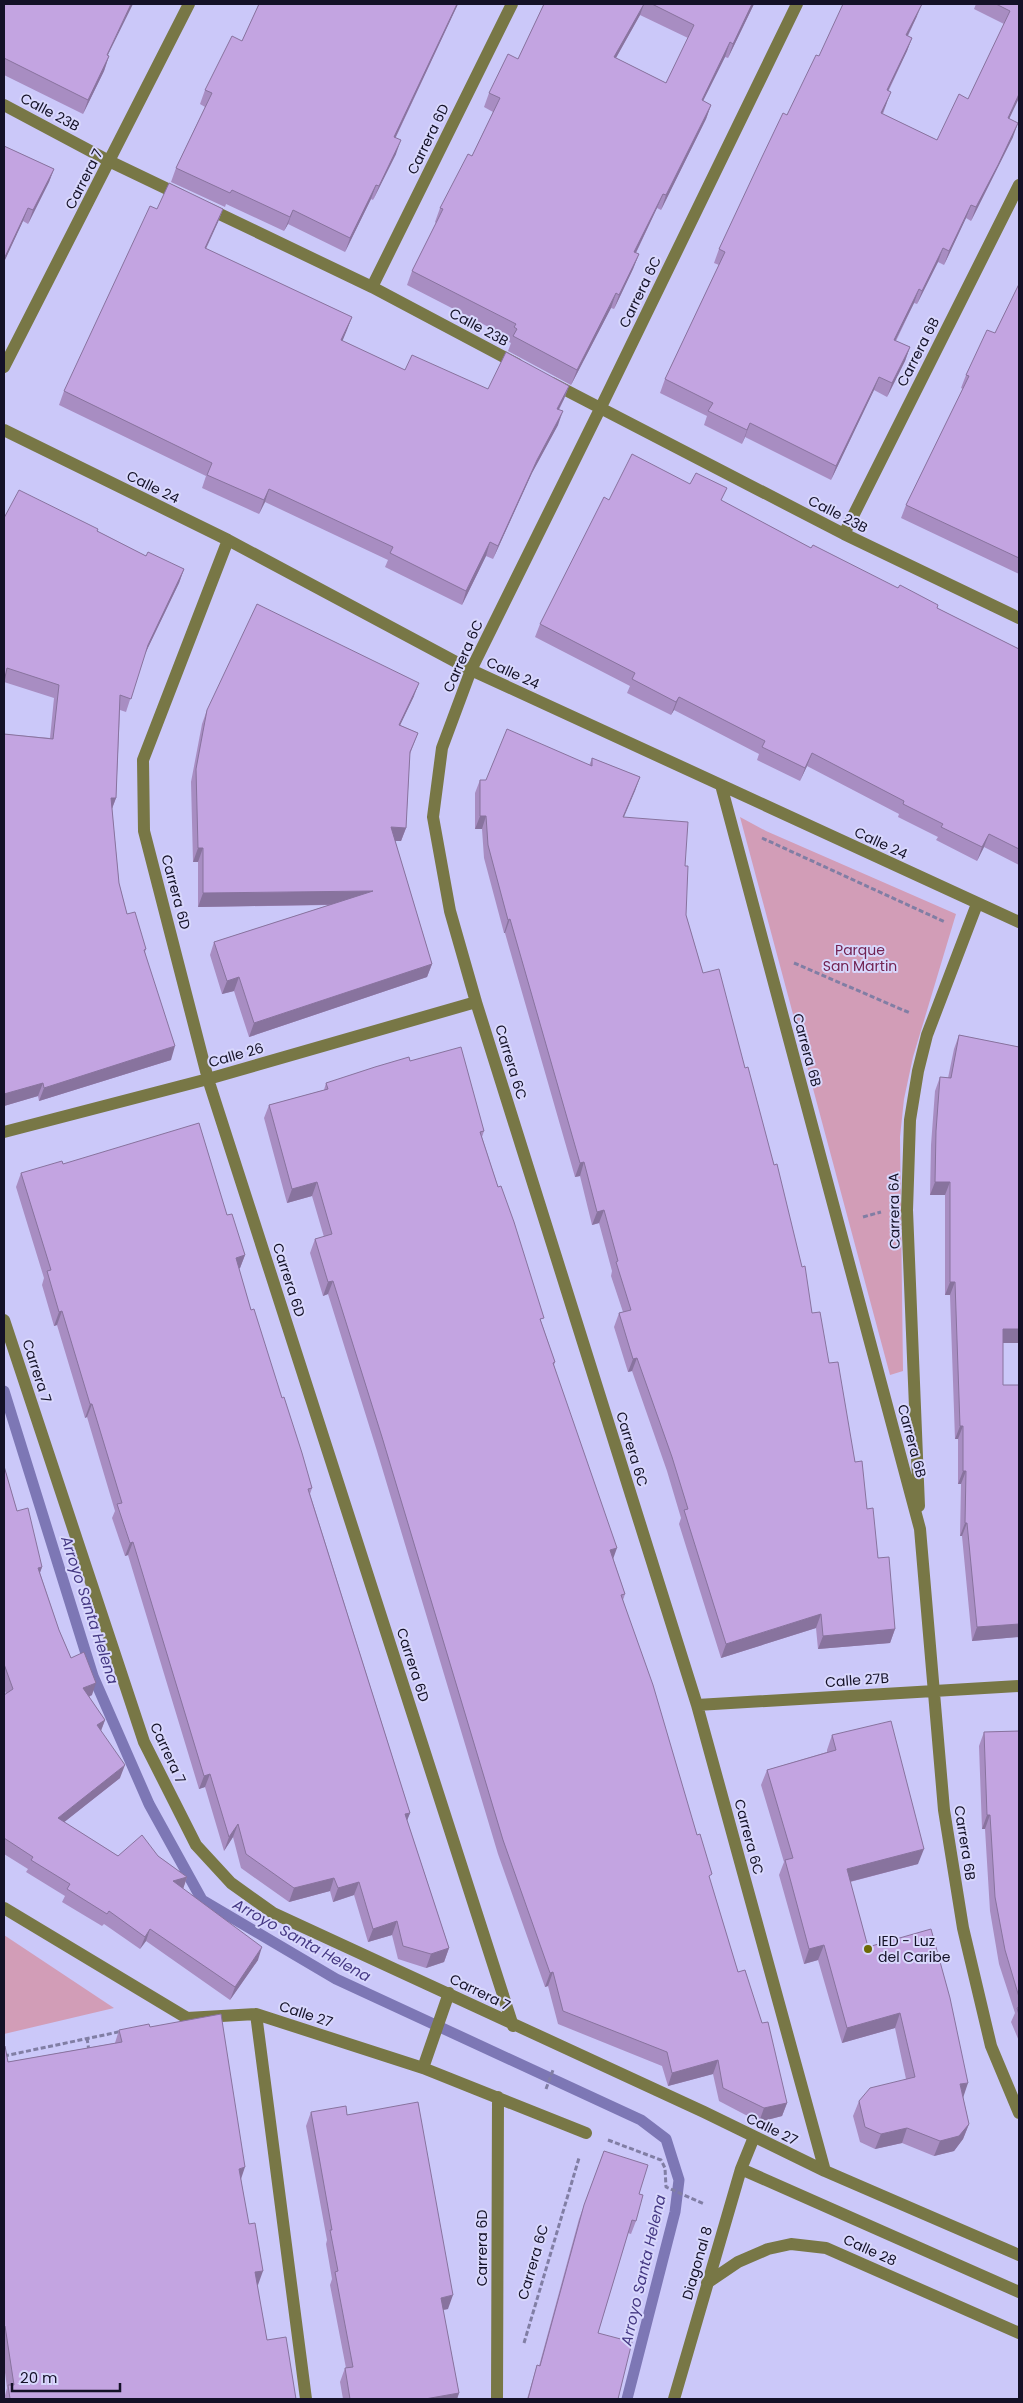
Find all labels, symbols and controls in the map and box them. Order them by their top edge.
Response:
street label: Calle 23B [17,88,83,136]
street label: Carrera 6D [402,100,454,178]
street label: Carrera 7 [60,145,108,213]
street label: Carrera 6C [614,253,666,331]
street label: Calle 23B [446,303,512,351]
street label: Carrera 6B [892,314,944,390]
street label: Calle 24 [123,466,183,508]
street label: Calle 23B [805,490,871,538]
street label: Carrera 6C [438,617,488,695]
street label: Calle 24 [483,652,543,694]
street label: Calle 24 [851,822,911,864]
street label: Carrera 6D [156,852,196,932]
park label: Parque San Martin [823,940,897,976]
street label: Carrera 6B [788,1011,826,1089]
street label: Carrera 6C [490,1022,532,1102]
street label: Calle 26 [206,1038,266,1072]
street label: Carrera 6A [883,1173,905,1249]
street label: Carrera 6D [268,1240,310,1320]
street label: Carrera 7 [17,1337,57,1406]
street label: Carrera 6B [893,1402,931,1480]
street label: Carrera 6C [611,1409,653,1489]
water label: Arroyo Santa Helena [56,1532,124,1687]
street label: Carrera 6D [392,1625,434,1705]
street label: Calle 27B [824,1668,890,1692]
street label: Carrera 7 [145,1719,191,1787]
street label: Carrera 6C [729,1797,769,1877]
street label: Carrera 6B [949,1804,981,1882]
water label: Arroyo Santa Helena [229,1893,375,1987]
place label: IED - Luz del Caribe [878,1931,951,1967]
marker: IED - Luz del Caribe [862,1943,874,1955]
street label: Carrera 7 [446,1969,514,2015]
street label: Calle 27 [277,1996,336,2032]
street label: Calle 27 [743,2108,802,2150]
water label: Arroyo Santa Helena [615,2192,671,2349]
street label: Carrera 6D [472,2210,492,2286]
street label: Carrera 6C [513,2222,553,2302]
street label: Diagonal 8 [677,2224,717,2302]
street label: Calle 28 [840,2229,900,2271]
scale bar [12,2360,120,2392]
text: 20 m [20,2367,58,2388]

